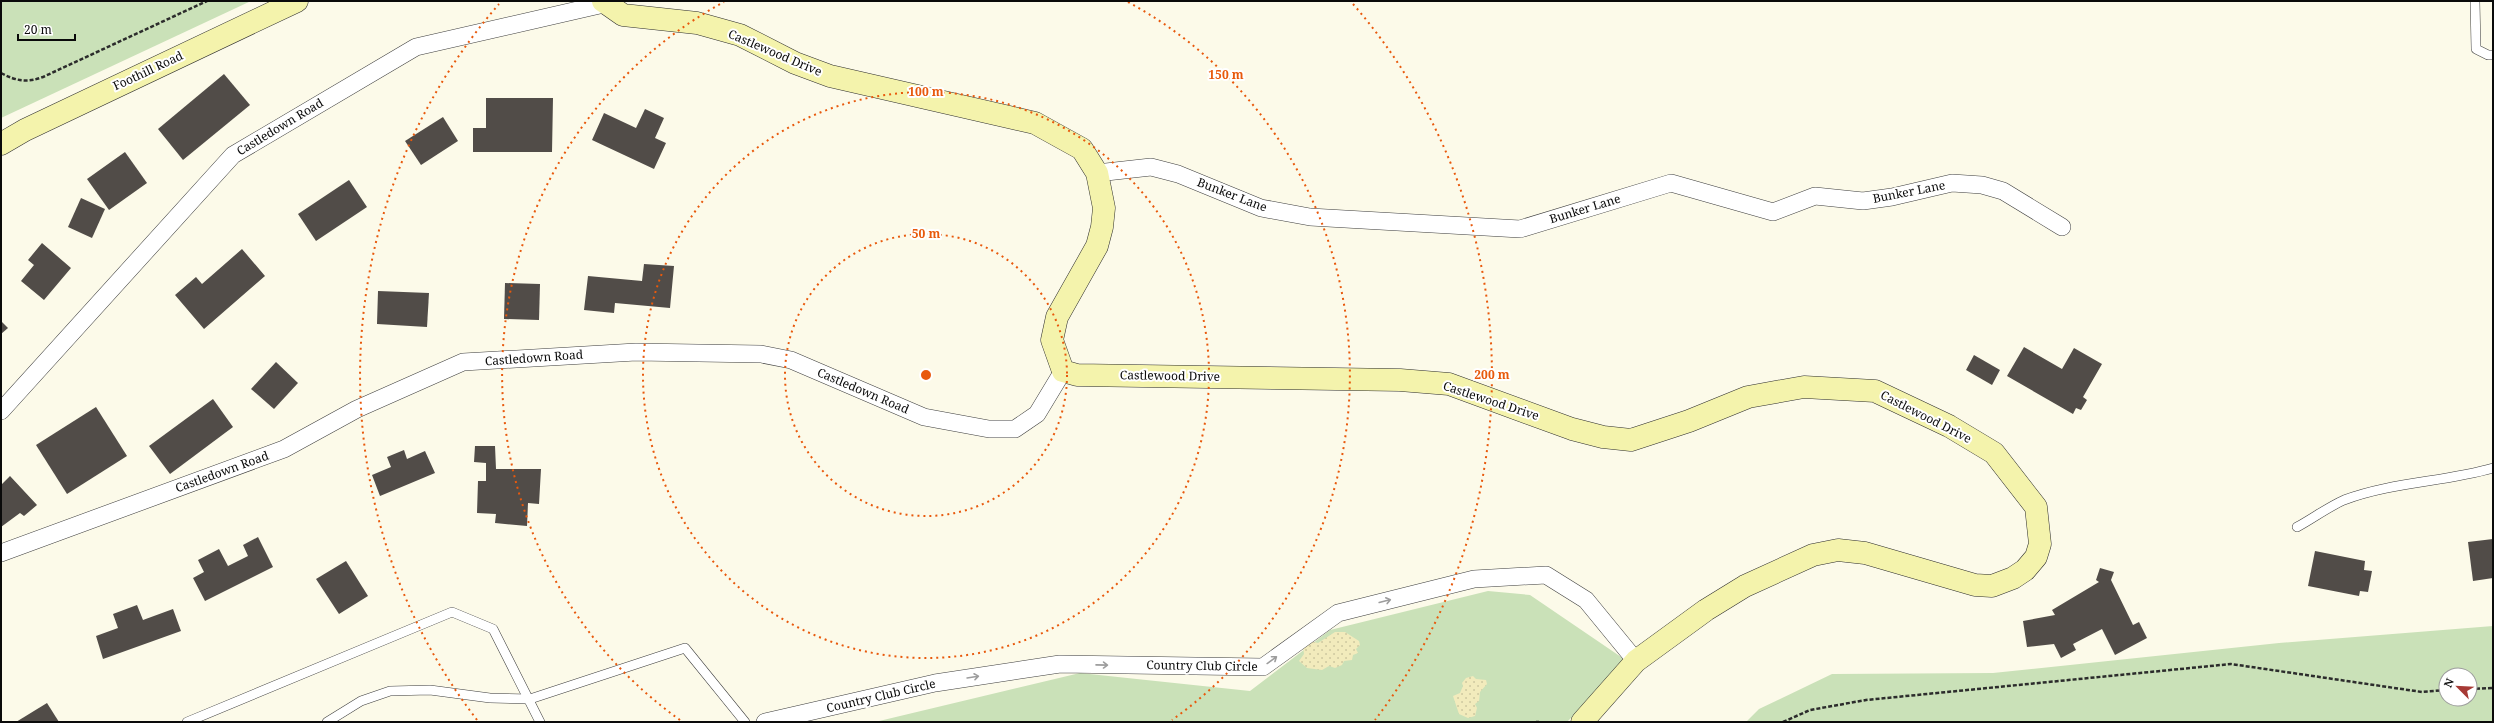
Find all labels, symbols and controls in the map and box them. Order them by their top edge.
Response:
scale bar [18,16,75,42]
text: 20 m [24,21,52,38]
street label: Castlewood Drive [726,25,825,80]
street label: Foothill Road [110,47,186,94]
text: 150 m [1208,66,1244,83]
text: 100 m [908,83,944,100]
street label: Castledown Road [233,94,327,159]
street label: Bunker Lane [1195,173,1270,216]
street label: Bunker Lane [1871,176,1947,207]
street label: Bunker Lane [1547,190,1623,227]
text: 50 m [912,225,940,242]
street label: Castledown Road [484,346,584,369]
street label: Castledown Road [815,364,912,418]
street label: Castlewood Drive [1120,366,1220,385]
text: 200 m [1474,366,1510,383]
centre of rings [919,368,933,382]
street label: Castlewood Drive [1441,377,1541,424]
street label: Castlewood Drive [1878,386,1975,447]
street label: Castledown Road [173,447,272,496]
one-way arrow [1379,596,1392,604]
street label: Country Club Circle [1146,656,1258,675]
one-way arrow [1267,656,1278,664]
one-way arrow [1095,661,1108,668]
north arrow [2438,667,2478,707]
one-way arrow [967,673,980,681]
street label: Country Club Circle [825,675,937,716]
text: N [2440,675,2457,690]

